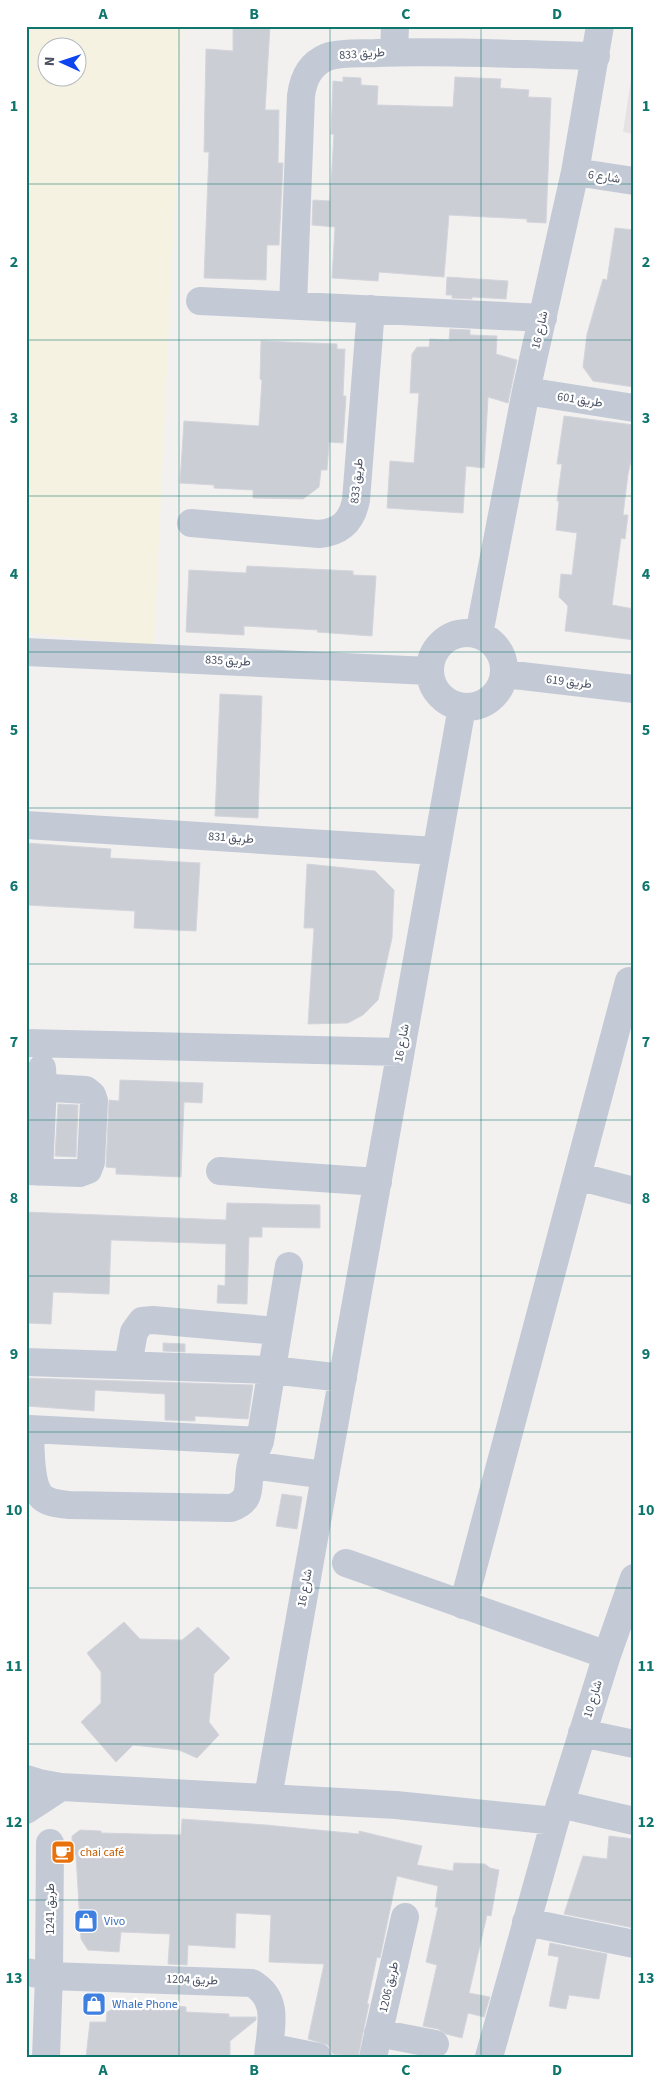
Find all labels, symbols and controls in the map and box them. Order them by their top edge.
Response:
text: A [97,3,108,25]
text: B [249,3,259,25]
text: C [401,3,411,25]
text: D [552,3,562,25]
north arrow [38,38,88,88]
street label: طريق 833 [339,44,386,64]
text: N [40,56,60,67]
text: 1 [10,95,18,117]
text: 1 [642,95,650,117]
street label: شارع 6 [587,166,621,188]
text: 2 [10,251,18,273]
text: 2 [642,251,650,273]
street label: شارع 16 [527,309,553,351]
street label: طريق 601 [556,388,604,412]
text: 3 [10,407,18,429]
text: 3 [642,407,650,429]
street label: طريق 833 [346,457,368,505]
text: 4 [10,563,19,585]
text: 4 [642,563,651,585]
street label: طريق 835 [205,651,251,671]
street label: طريق 619 [545,671,593,693]
text: 5 [10,719,18,741]
text: 5 [642,719,650,741]
street label: طريق 831 [208,828,255,848]
text: 6 [10,875,18,897]
text: 6 [642,875,650,897]
street label: شارع 16 [390,1023,414,1063]
text: 7 [10,1031,18,1053]
text: 7 [642,1031,650,1053]
text: 8 [10,1187,18,1209]
text: 8 [642,1187,650,1209]
text: 9 [10,1343,18,1365]
text: 9 [642,1343,650,1365]
text: 10 [6,1499,22,1521]
text: 10 [638,1499,654,1521]
street label: شارع 16 [293,1568,317,1608]
text: 11 [6,1655,22,1677]
text: 11 [638,1655,654,1677]
street label: شارع 10 [579,1678,607,1720]
text: 12 [6,1811,22,1833]
text: 12 [638,1811,654,1833]
cafe icon: chai café [50,1839,76,1865]
place label: chai café [80,1844,124,1861]
street label: طريق 1241 [42,1883,59,1935]
shop icon: Vivo [73,1908,99,1934]
place label: Vivo [104,1913,125,1930]
street label: طريق 1206 [375,1960,403,2014]
text: 13 [6,1967,22,1989]
text: 13 [638,1967,654,1989]
street label: طريق 1204 [166,1971,218,1989]
shop icon: Whale Phone [81,1991,107,2017]
place label: Whale Phone [112,1996,178,2013]
text: A [97,2059,108,2081]
text: B [249,2059,259,2081]
text: C [401,2059,411,2081]
text: D [552,2059,562,2081]

